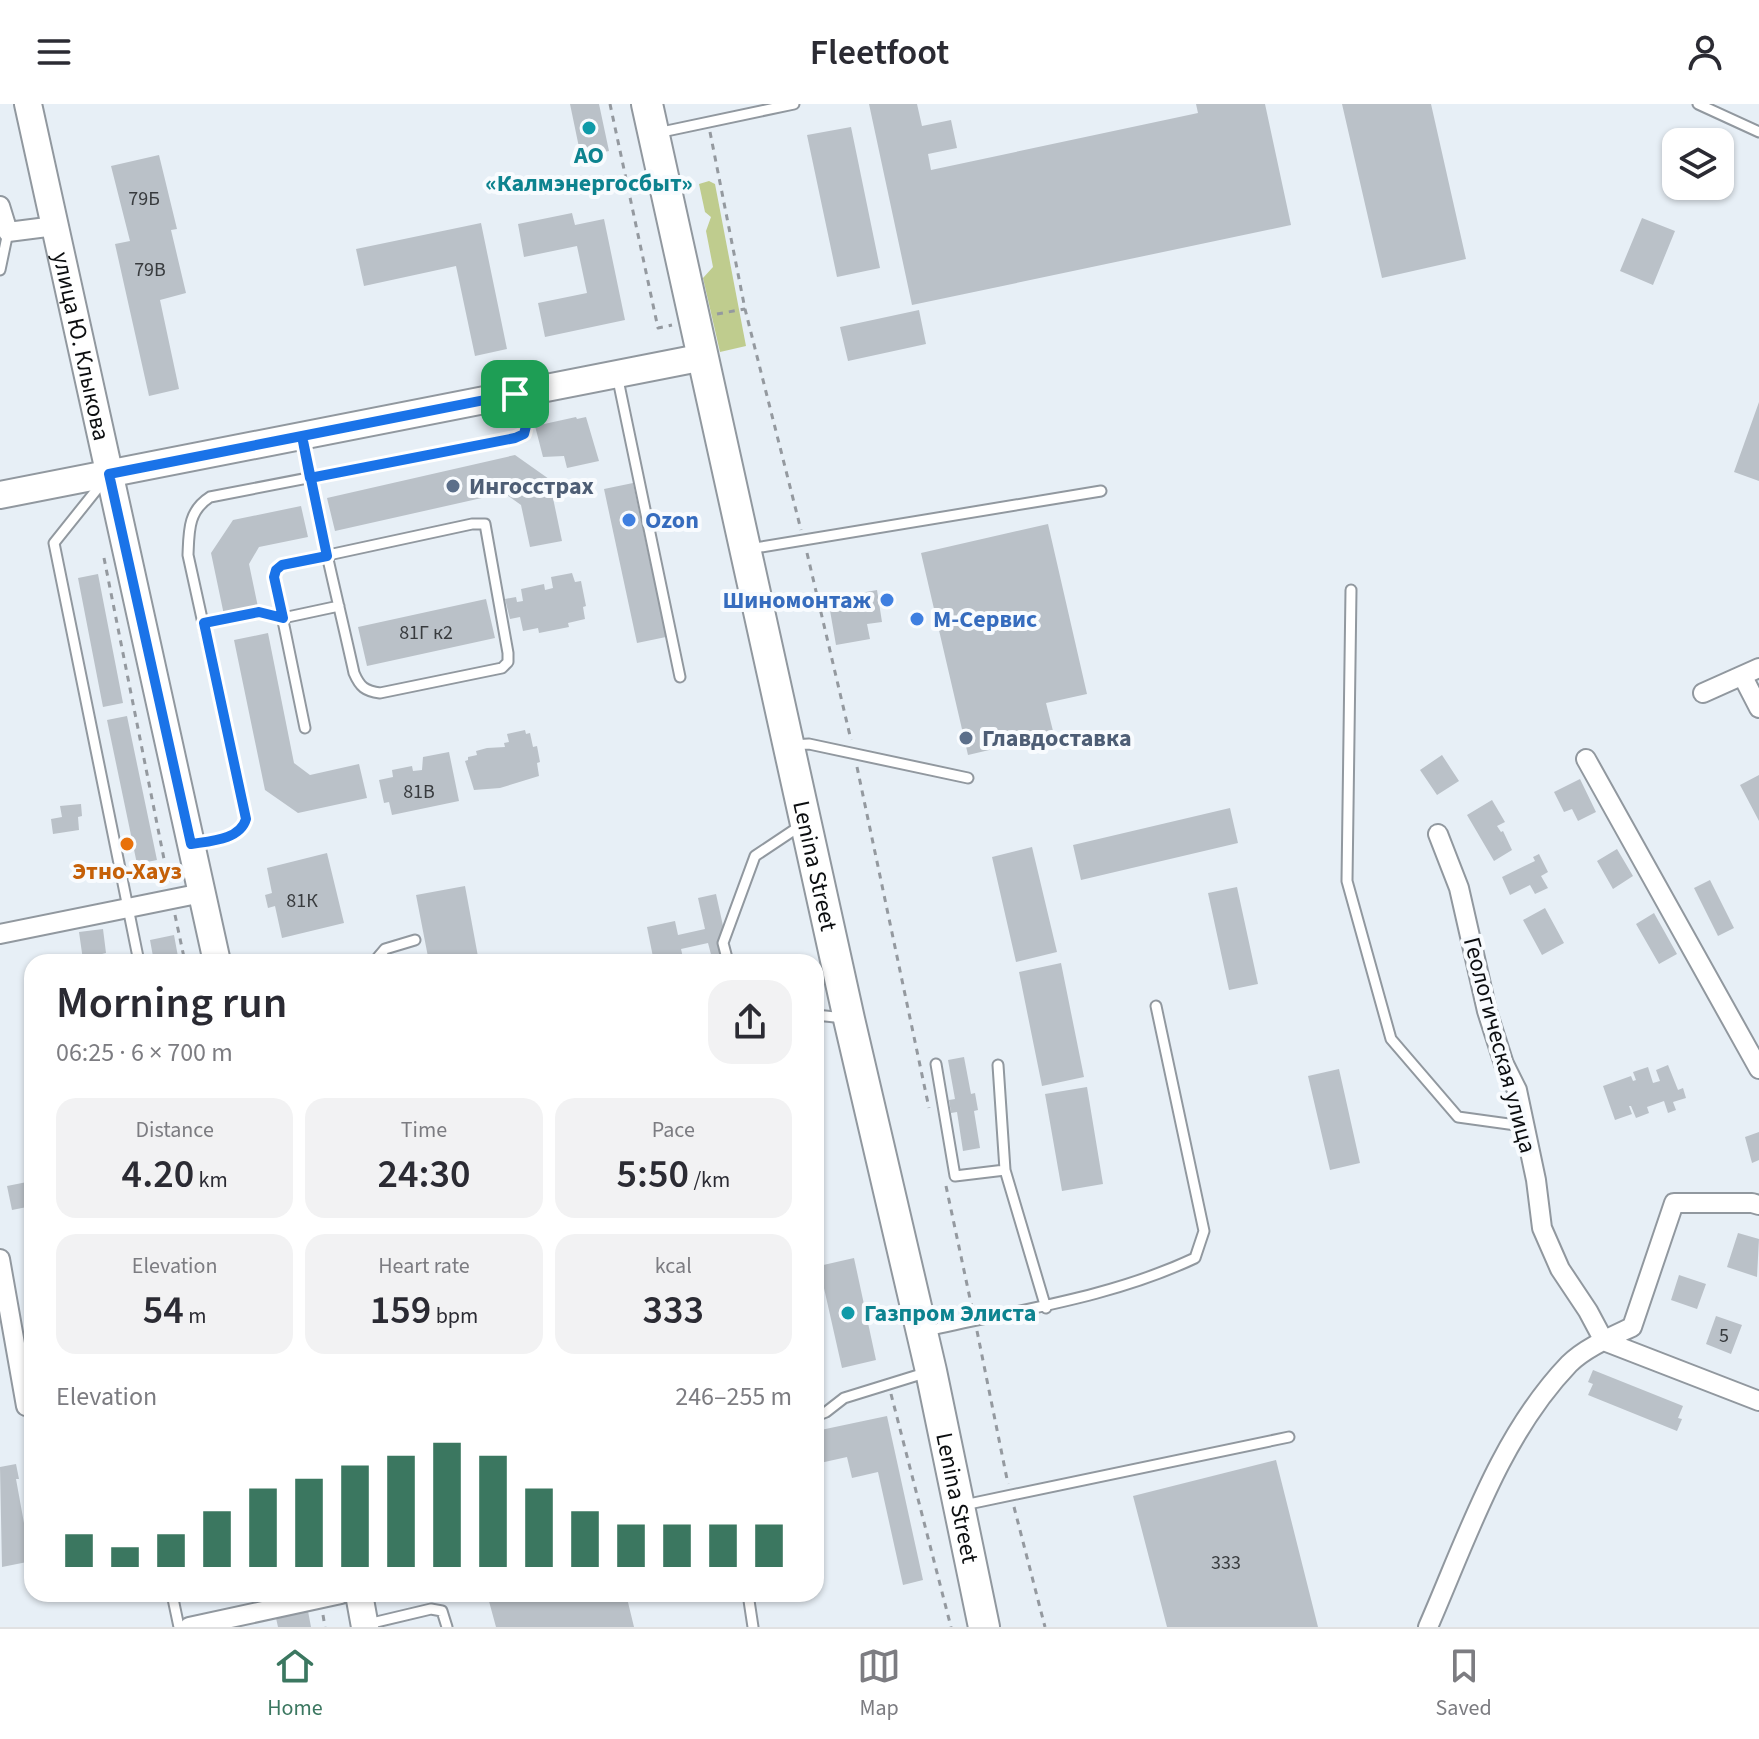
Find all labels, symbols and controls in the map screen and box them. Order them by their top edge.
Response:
text: Fleetfoot [810,27,949,78]
icon: menu [32,30,76,74]
icon: person [1683,30,1727,74]
marker: АО «Калмэнергосбыт» [580,119,598,137]
map controls [1662,128,1734,200]
button: layers [1662,128,1734,200]
place label: АО «Калмэнергосбыт» [485,138,693,201]
house number: 79Б [128,185,160,213]
street label: улица Ю. Клыкова [43,249,119,444]
house number: 79В [134,256,166,284]
pin [481,360,549,428]
icon: arrive [493,372,537,416]
place label: Ингосстрах [469,469,594,504]
marker: Ингосстрах [444,477,462,495]
place label: Ozon [645,503,699,538]
marker: Ozon [620,511,638,529]
place label: Шиномонтаж [722,583,872,618]
marker: Шиномонтаж [878,591,896,609]
place label: М-Сервис [933,602,1037,637]
marker: М-Сервис [908,610,926,628]
house number: 81Г к2 [399,619,453,647]
place label: Главдоставка [982,721,1132,756]
marker: Главдоставка [957,729,975,747]
house number: 81В [403,778,435,806]
street label: Lenina Street [783,797,846,934]
marker: Этно-Хауз [118,835,136,853]
place label: Этно-Хауз [72,854,182,889]
house number: 81К [286,887,318,915]
street label: Геологическая улица [1454,933,1545,1157]
text: Morning run [56,972,287,1035]
button: share [708,980,792,1064]
text: 06:25 · 6 × 700 m [56,1034,233,1071]
text: Distance [136,1114,214,1146]
text: Time [401,1114,447,1146]
text: Pace [652,1114,695,1146]
text: 4.20 [122,1146,194,1203]
text: 24:30 [377,1146,471,1203]
text: 5:50 [616,1146,689,1203]
text: km [194,1164,228,1196]
text: /km [689,1164,730,1196]
text: Elevation [132,1250,218,1282]
text: Heart rate [378,1250,470,1282]
text: kcal [655,1250,692,1282]
text: 54 [143,1282,184,1339]
text: 159 [370,1282,431,1339]
text: 333 [643,1282,704,1339]
place label: Газпром Элиста [864,1296,1036,1331]
text: m [184,1300,207,1332]
text: bpm [431,1300,478,1332]
marker: Газпром Элиста [839,1304,857,1322]
house number: 5 [1719,1322,1729,1350]
text: Elevation [56,1378,157,1415]
text: 246–255 m [675,1378,792,1415]
street label: Lenina Street [926,1429,987,1566]
house number: 333 [1211,1549,1241,1577]
tab: Home [267,1644,323,1724]
tab: Map [857,1644,901,1724]
tab: Saved [1436,1644,1492,1724]

